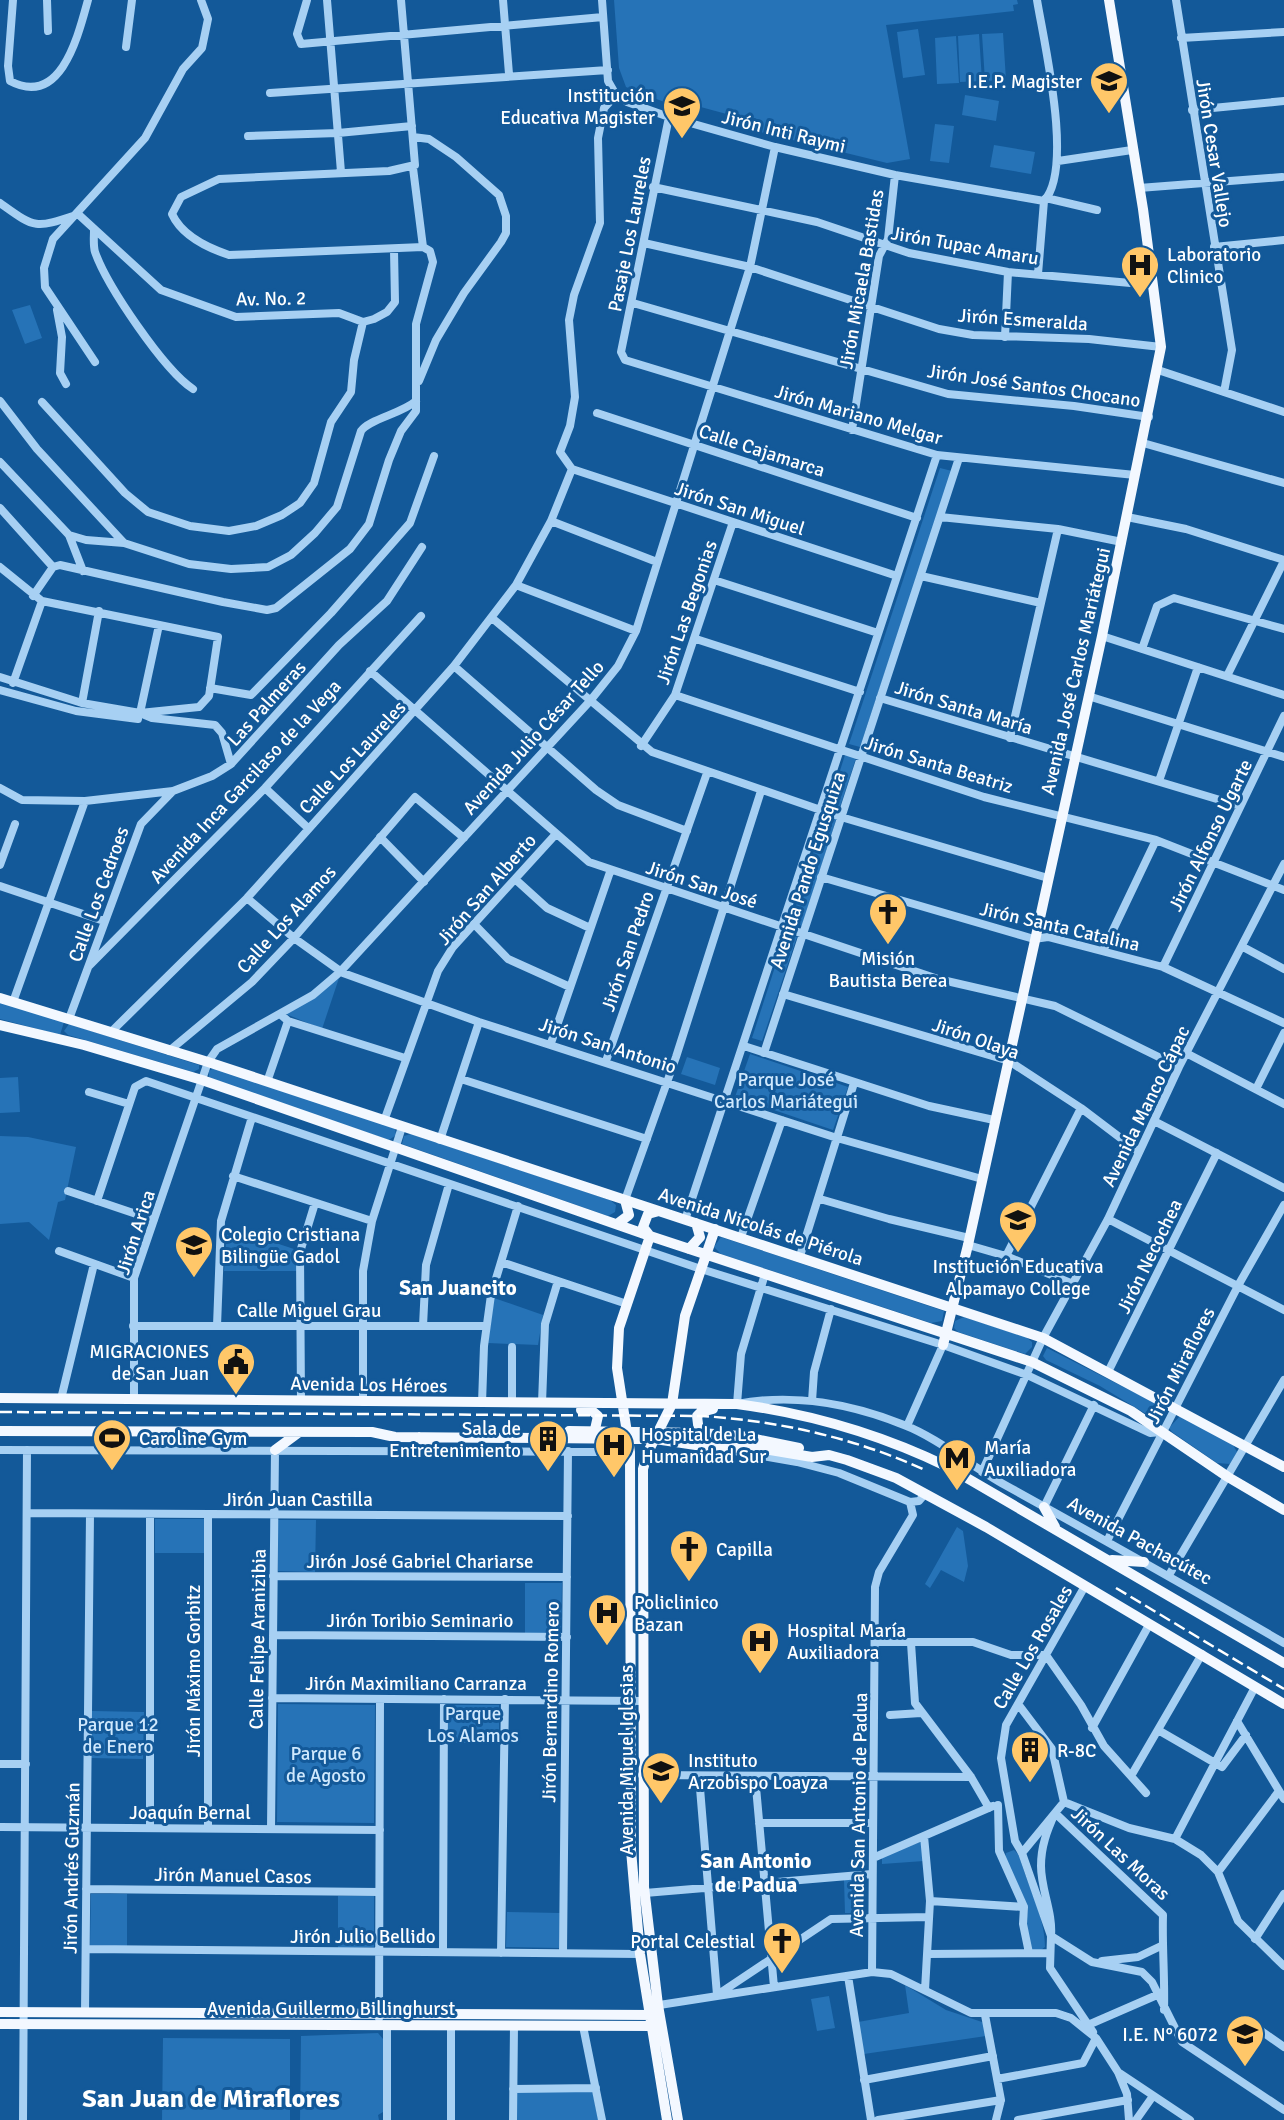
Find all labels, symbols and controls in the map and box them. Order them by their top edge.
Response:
school or university icon: I.E.P. Magister [1088,60,1130,115]
place label: I.E.P. Magister [967,70,1082,94]
street label: Jirón Cesar Vallejo [1190,77,1238,229]
place label: Institución Educativa Magister [500,84,655,130]
school or university icon: Institución Educativa Magister [661,85,703,140]
street label: Jirón Inti Raymi [719,105,848,159]
street label: Pasaje Los Laureles [603,154,657,314]
street label: Jirón Micaela Bastidas [834,187,890,371]
street label: Jirón Tupac Amaru [889,221,1040,271]
place label: Laboratorio Clinico [1167,243,1261,289]
hospital icon: Laboratorio Clinico [1119,244,1161,299]
street label: Av. No. 2 [236,286,306,312]
street label: Jirón Esmeralda [957,303,1089,337]
street label: Jirón José Santos Chocano [926,359,1142,413]
street label: Jirón Mariano Melgar [772,380,945,450]
street label: Calle Cajamarca [696,419,828,483]
street label: Jirón San Miguel [672,477,808,541]
street label: Jirón Las Begonias [651,537,723,688]
street label: Avenida José Carlos Mariátegui [1036,545,1116,797]
street label: Avenida Julio César Tello [458,655,610,820]
street label: Las Palmeras [222,656,311,751]
street label: Avenida Inca Garcilaso de la Vega [145,675,347,889]
street label: Jirón Santa María [892,676,1036,740]
street label: Calle Los Laureles [294,696,411,819]
street label: Jirón Santa Beatriz [862,731,1016,799]
street label: Jirón Alfonso Ugarte [1164,756,1258,915]
street label: Avenida Pando Egusquiza [765,769,851,972]
street label: Calle Los Cedroes [63,823,135,965]
street label: Jirón San Alberto [432,829,542,950]
street label: Jirón San José [643,856,760,914]
street label: Calle Los Alamos [232,861,342,979]
street label: Jirón San Pedro [596,888,660,1015]
church icon: Misión Bautista Berea [867,891,909,946]
street label: Jirón Santa Catalina [977,897,1142,957]
place label: Misión Bautista Berea [828,947,948,993]
street label: Jirón San Antonio [536,1012,680,1080]
street label: Jirón Olaya [929,1013,1022,1065]
street label: Avenida Manco Cápac [1096,1022,1195,1191]
park label: Parque José Carlos Mariátegui [714,1068,858,1114]
street label: Avenida Nicolás de Piérola [655,1182,866,1271]
street label: Jirón Arica [111,1187,161,1278]
street label: Jirón Necochea [1112,1195,1188,1318]
school or university icon: Institución Educativa Alpamayo College [997,1199,1039,1254]
place label: Colegio Cristiana Bilingüe Gadol [221,1223,360,1269]
school or university icon: Colegio Cristiana Bilingüe Gadol [173,1224,215,1279]
place label: Institución Educativa Alpamayo College [932,1255,1104,1301]
district label: San Juancito [399,1275,517,1301]
street label: Calle Miguel Grau [237,1299,381,1323]
street label: Jirón Miraflores [1141,1303,1221,1428]
place label: MIGRACIONES de San Juan [89,1340,209,1386]
public building icon: MIGRACIONES de San Juan [215,1341,257,1396]
street label: Avenida Los Héroes [290,1372,448,1398]
sports icon: Caroline Gym [91,1417,133,1472]
place label: Sala de Entretenimiento [389,1417,521,1463]
building icon: Sala de Entretenimiento [527,1418,569,1473]
place label: Hospital de La Humanidad Sur [641,1423,766,1469]
hospital icon: Hospital de La Humanidad Sur [593,1424,635,1479]
place label: Caroline Gym [139,1427,247,1451]
place label: María Auxiliadora [984,1436,1076,1482]
metro station icon: María Auxiliadora [936,1437,978,1492]
street label: Jirón Juan Castilla [223,1488,373,1512]
street label: Avenida Pachacútec [1063,1491,1216,1591]
church icon: Capilla [668,1528,710,1583]
place label: Capilla [716,1538,773,1562]
street label: Calle Felipe Aranizibia [244,1548,272,1730]
street label: Jirón José Gabriel Chariarse [306,1550,534,1574]
street label: Calle Los Rosales [988,1581,1078,1714]
street label: Jirón Máximo Gorbitz [182,1585,206,1757]
place label: Policlinico Bazan [634,1591,719,1637]
hospital icon: Policlinico Bazan [586,1592,628,1647]
street label: Jirón Bernardino Romero [537,1601,565,1803]
street label: Jirón Toribio Seminario [327,1609,514,1633]
place label: Hospital María Auxiliadora [787,1619,906,1665]
hospital icon: Hospital María Auxiliadora [739,1620,781,1675]
street label: Avenida Miguel Iglesias [615,1665,639,1855]
street label: Jirón Maximiliano Carranza [305,1672,527,1696]
street label: Avenida San Antonio de Padua [845,1692,873,1938]
park label: Parque Los Alamos [427,1702,519,1748]
park label: Parque 12 de Enero [77,1713,159,1759]
building icon: R-8C [1009,1729,1051,1784]
place label: R-8C [1057,1739,1097,1763]
park label: Parque 6 de Agosto [286,1742,366,1788]
place label: Instituto Arzobispo Loayza [688,1749,828,1795]
school or university icon: Instituto Arzobispo Loayza [640,1750,682,1805]
street label: Jirón Andrés Guzmán [59,1782,85,1954]
street label: Joaquín Bernal [129,1801,251,1825]
street label: Jirón Las Moras [1066,1802,1175,1906]
district label: San Antonio de Padua [701,1848,811,1898]
street label: Jirón Manuel Casos [154,1863,312,1889]
church icon: Portal Celestial [761,1920,803,1975]
street label: Jirón Julio Bellido [290,1925,436,1949]
place label: Portal Celestial [630,1930,755,1954]
street label: Avenida Guillermo Billinghurst [207,1997,456,2021]
school or university icon: I.E. N° 6072 [1224,2013,1266,2068]
place label: I.E. N° 6072 [1122,2023,1218,2047]
district label: San Juan de Miraflores [82,2083,340,2115]

